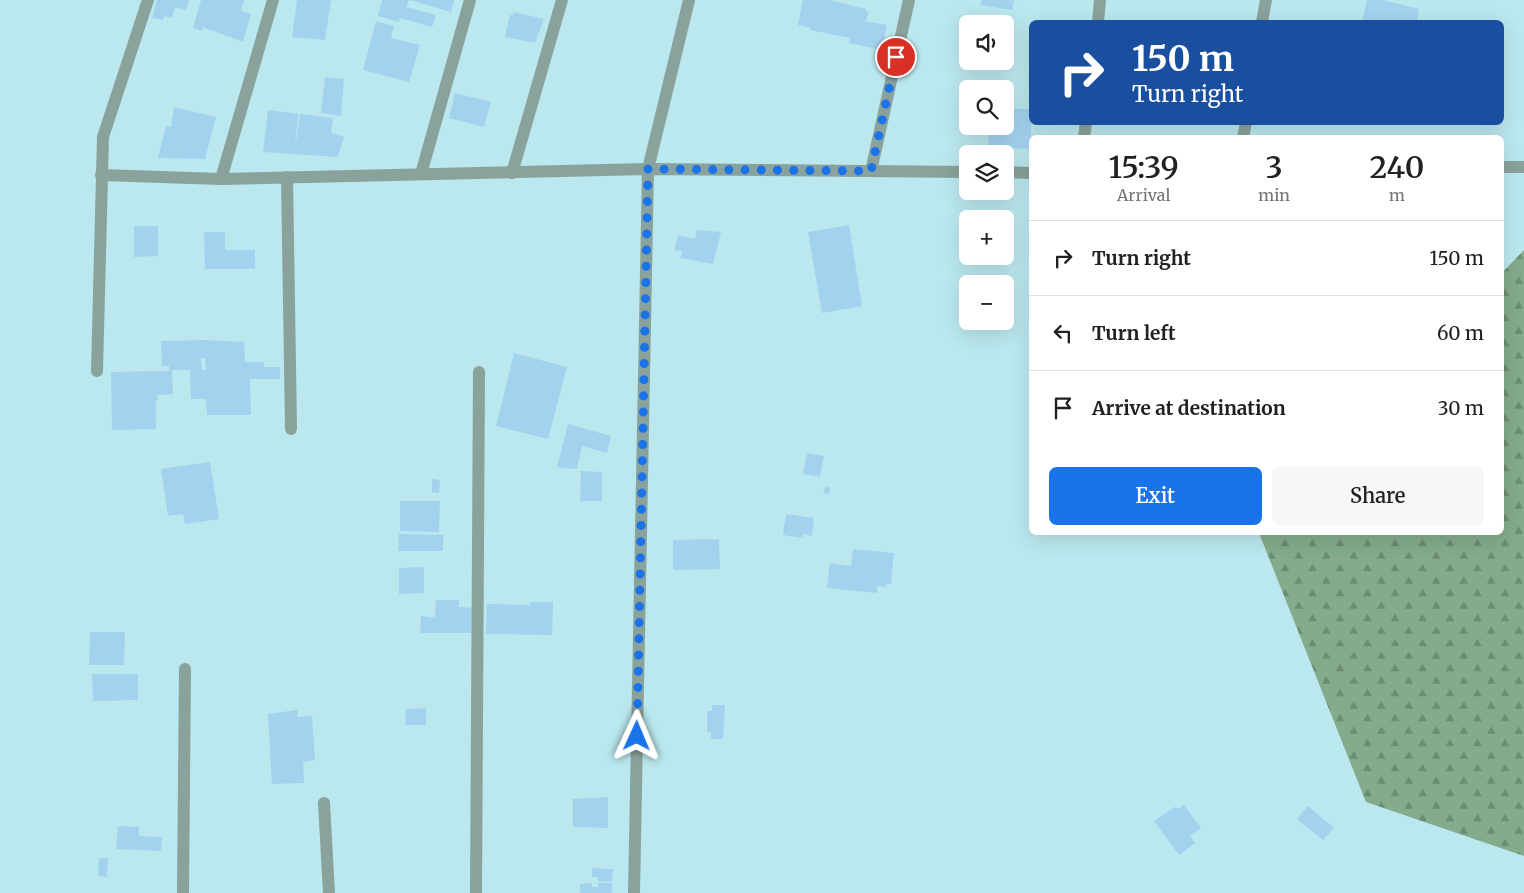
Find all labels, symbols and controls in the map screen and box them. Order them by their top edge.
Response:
map controls [959,15,1014,330]
button: sound [959,15,1014,70]
pin [875,36,917,78]
text: 150 m [1132,37,1234,81]
icon: right [1049,40,1114,105]
icon: arrive [882,43,910,71]
button: search [959,80,1014,135]
text: Turn right [1132,80,1243,108]
button: layers [959,145,1014,200]
text: 15:39 [1109,148,1179,186]
text: 3 [1266,148,1283,186]
text: 240 [1370,148,1424,186]
text: Arrival [1117,185,1170,205]
text: min [1258,185,1290,205]
text: m [1389,185,1405,205]
button: + [959,210,1014,265]
icon: right [1049,244,1077,272]
text: Turn right [1092,246,1191,270]
text: 150 m [1430,246,1484,270]
button: − [959,275,1014,330]
icon: left [1049,319,1077,347]
text: Turn left [1092,321,1176,345]
text: 60 m [1437,321,1484,345]
icon: arrive [1049,394,1077,422]
text: Arrive at destination [1092,396,1286,420]
text: 30 m [1438,396,1484,420]
button: Exit [1049,467,1262,525]
button: Share [1272,467,1484,525]
position arrow [610,709,662,761]

